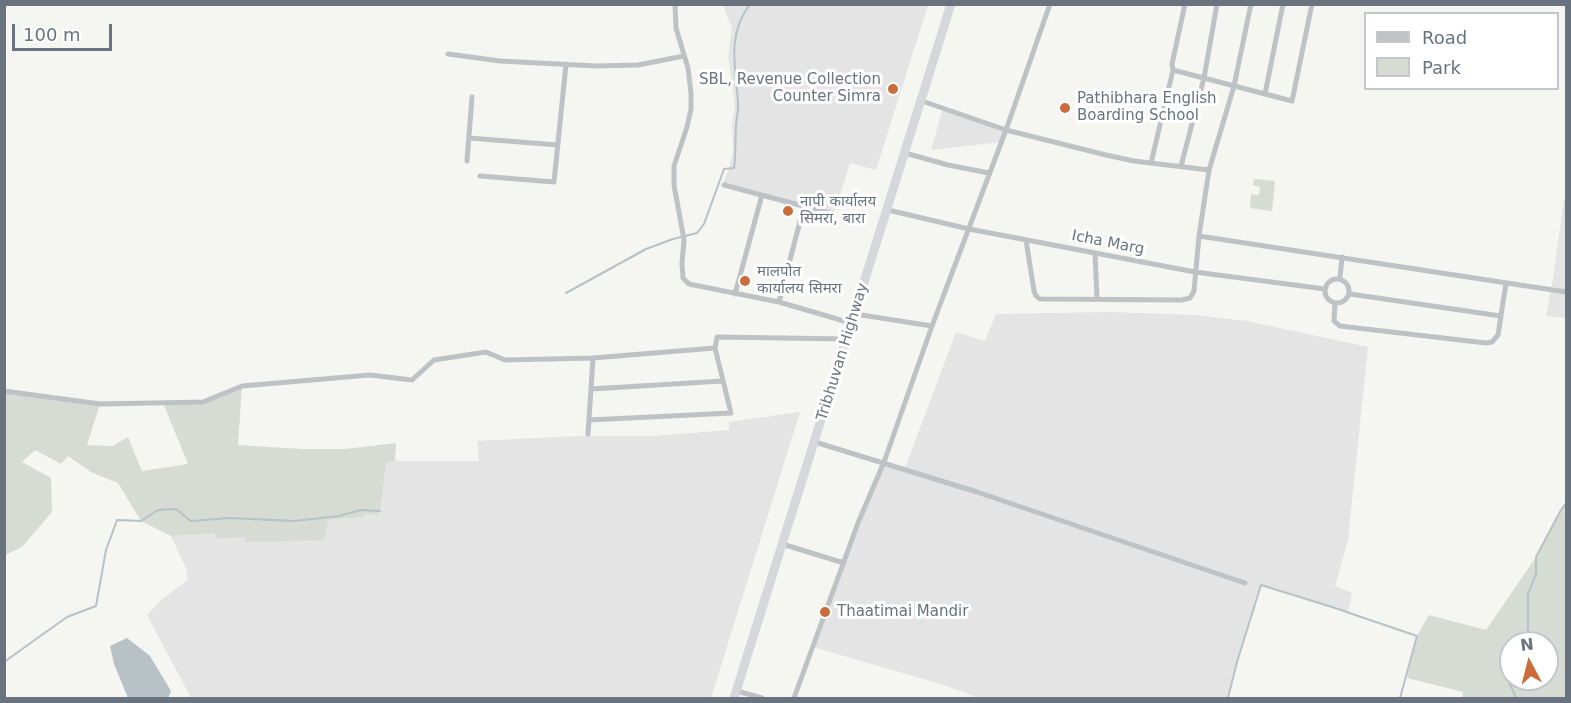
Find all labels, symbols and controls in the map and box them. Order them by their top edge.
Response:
scale bar [15,12,116,50]
legend [1364,12,1559,90]
text: 100 m [23,24,81,45]
text: Road [1422,27,1467,48]
text: Park [1422,57,1461,78]
place label: SBL, Revenue Collection Counter Simra [699,71,881,106]
marker: SBL, Revenue Collection Counter Simra [886,82,900,96]
place label: Pathibhara English Boarding School [1077,90,1217,125]
marker: Pathibhara English Boarding School [1058,101,1072,115]
place label: नापी कार्यालय सिमरा, बारा [800,193,876,228]
marker: नापी कार्यालय सिमरा, बारा [781,204,795,218]
street label: Icha Marg [1070,227,1146,259]
place label: मालपोत कार्यालय सिमरा [757,263,842,298]
marker: मालपोत कार्यालय सिमरा [738,274,752,288]
street label: Tribhuvan Highway [813,281,873,423]
place label: Thaatimai Mandir [837,603,968,621]
marker: Thaatimai Mandir [818,605,832,619]
north arrow [1499,631,1559,691]
text: N [1519,634,1535,655]

